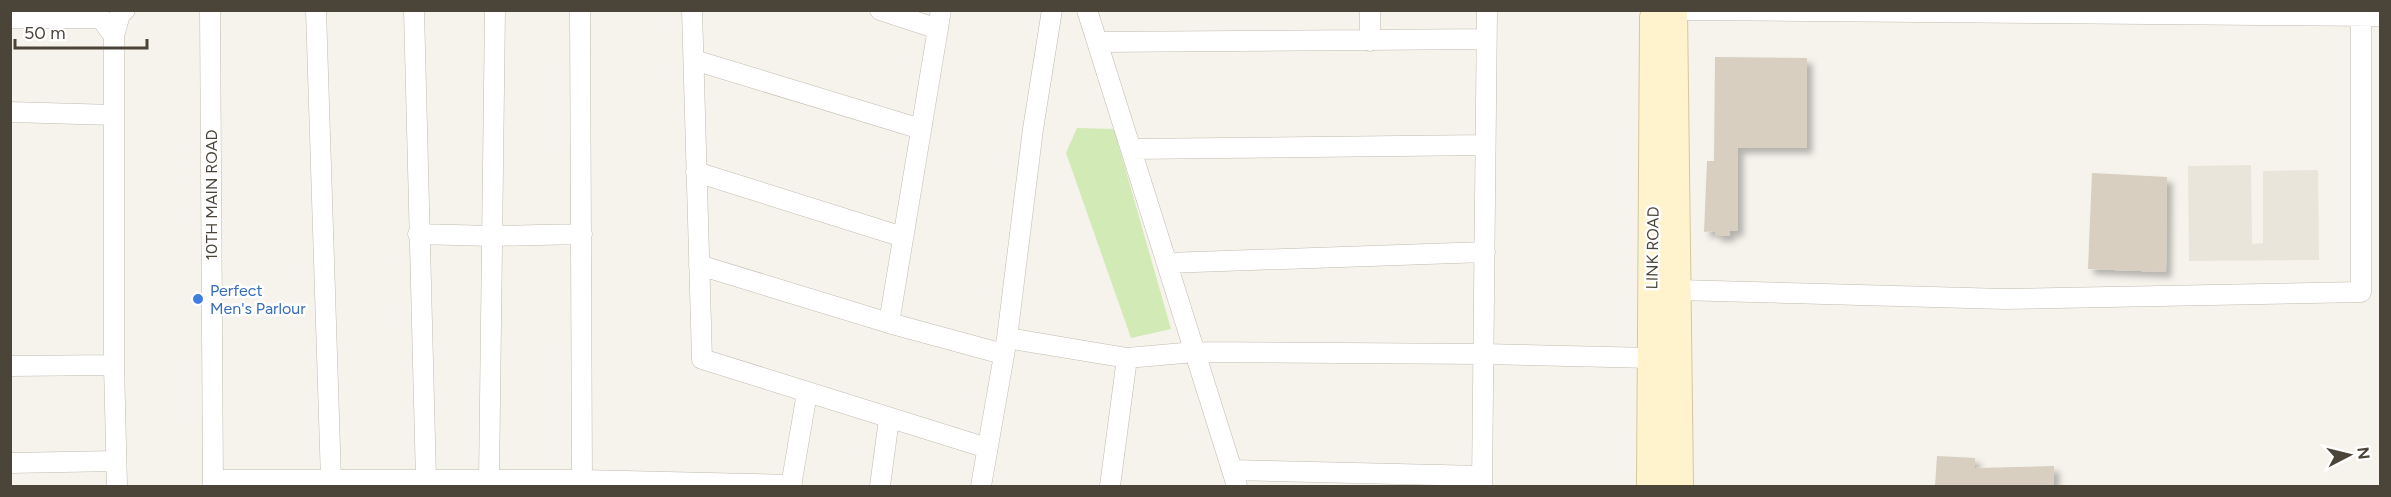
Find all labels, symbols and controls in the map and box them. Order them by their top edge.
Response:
scale bar [15,12,147,50]
text: 50 m [24,22,66,44]
street label: 10TH MAIN ROAD [202,130,221,260]
street label: LINK ROAD [1642,206,1663,290]
place label: Perfect Men's Parlour [210,281,306,318]
marker: Perfect Men's Parlour [191,292,205,306]
north arrow [2319,425,2379,485]
text: N [2353,446,2374,461]

